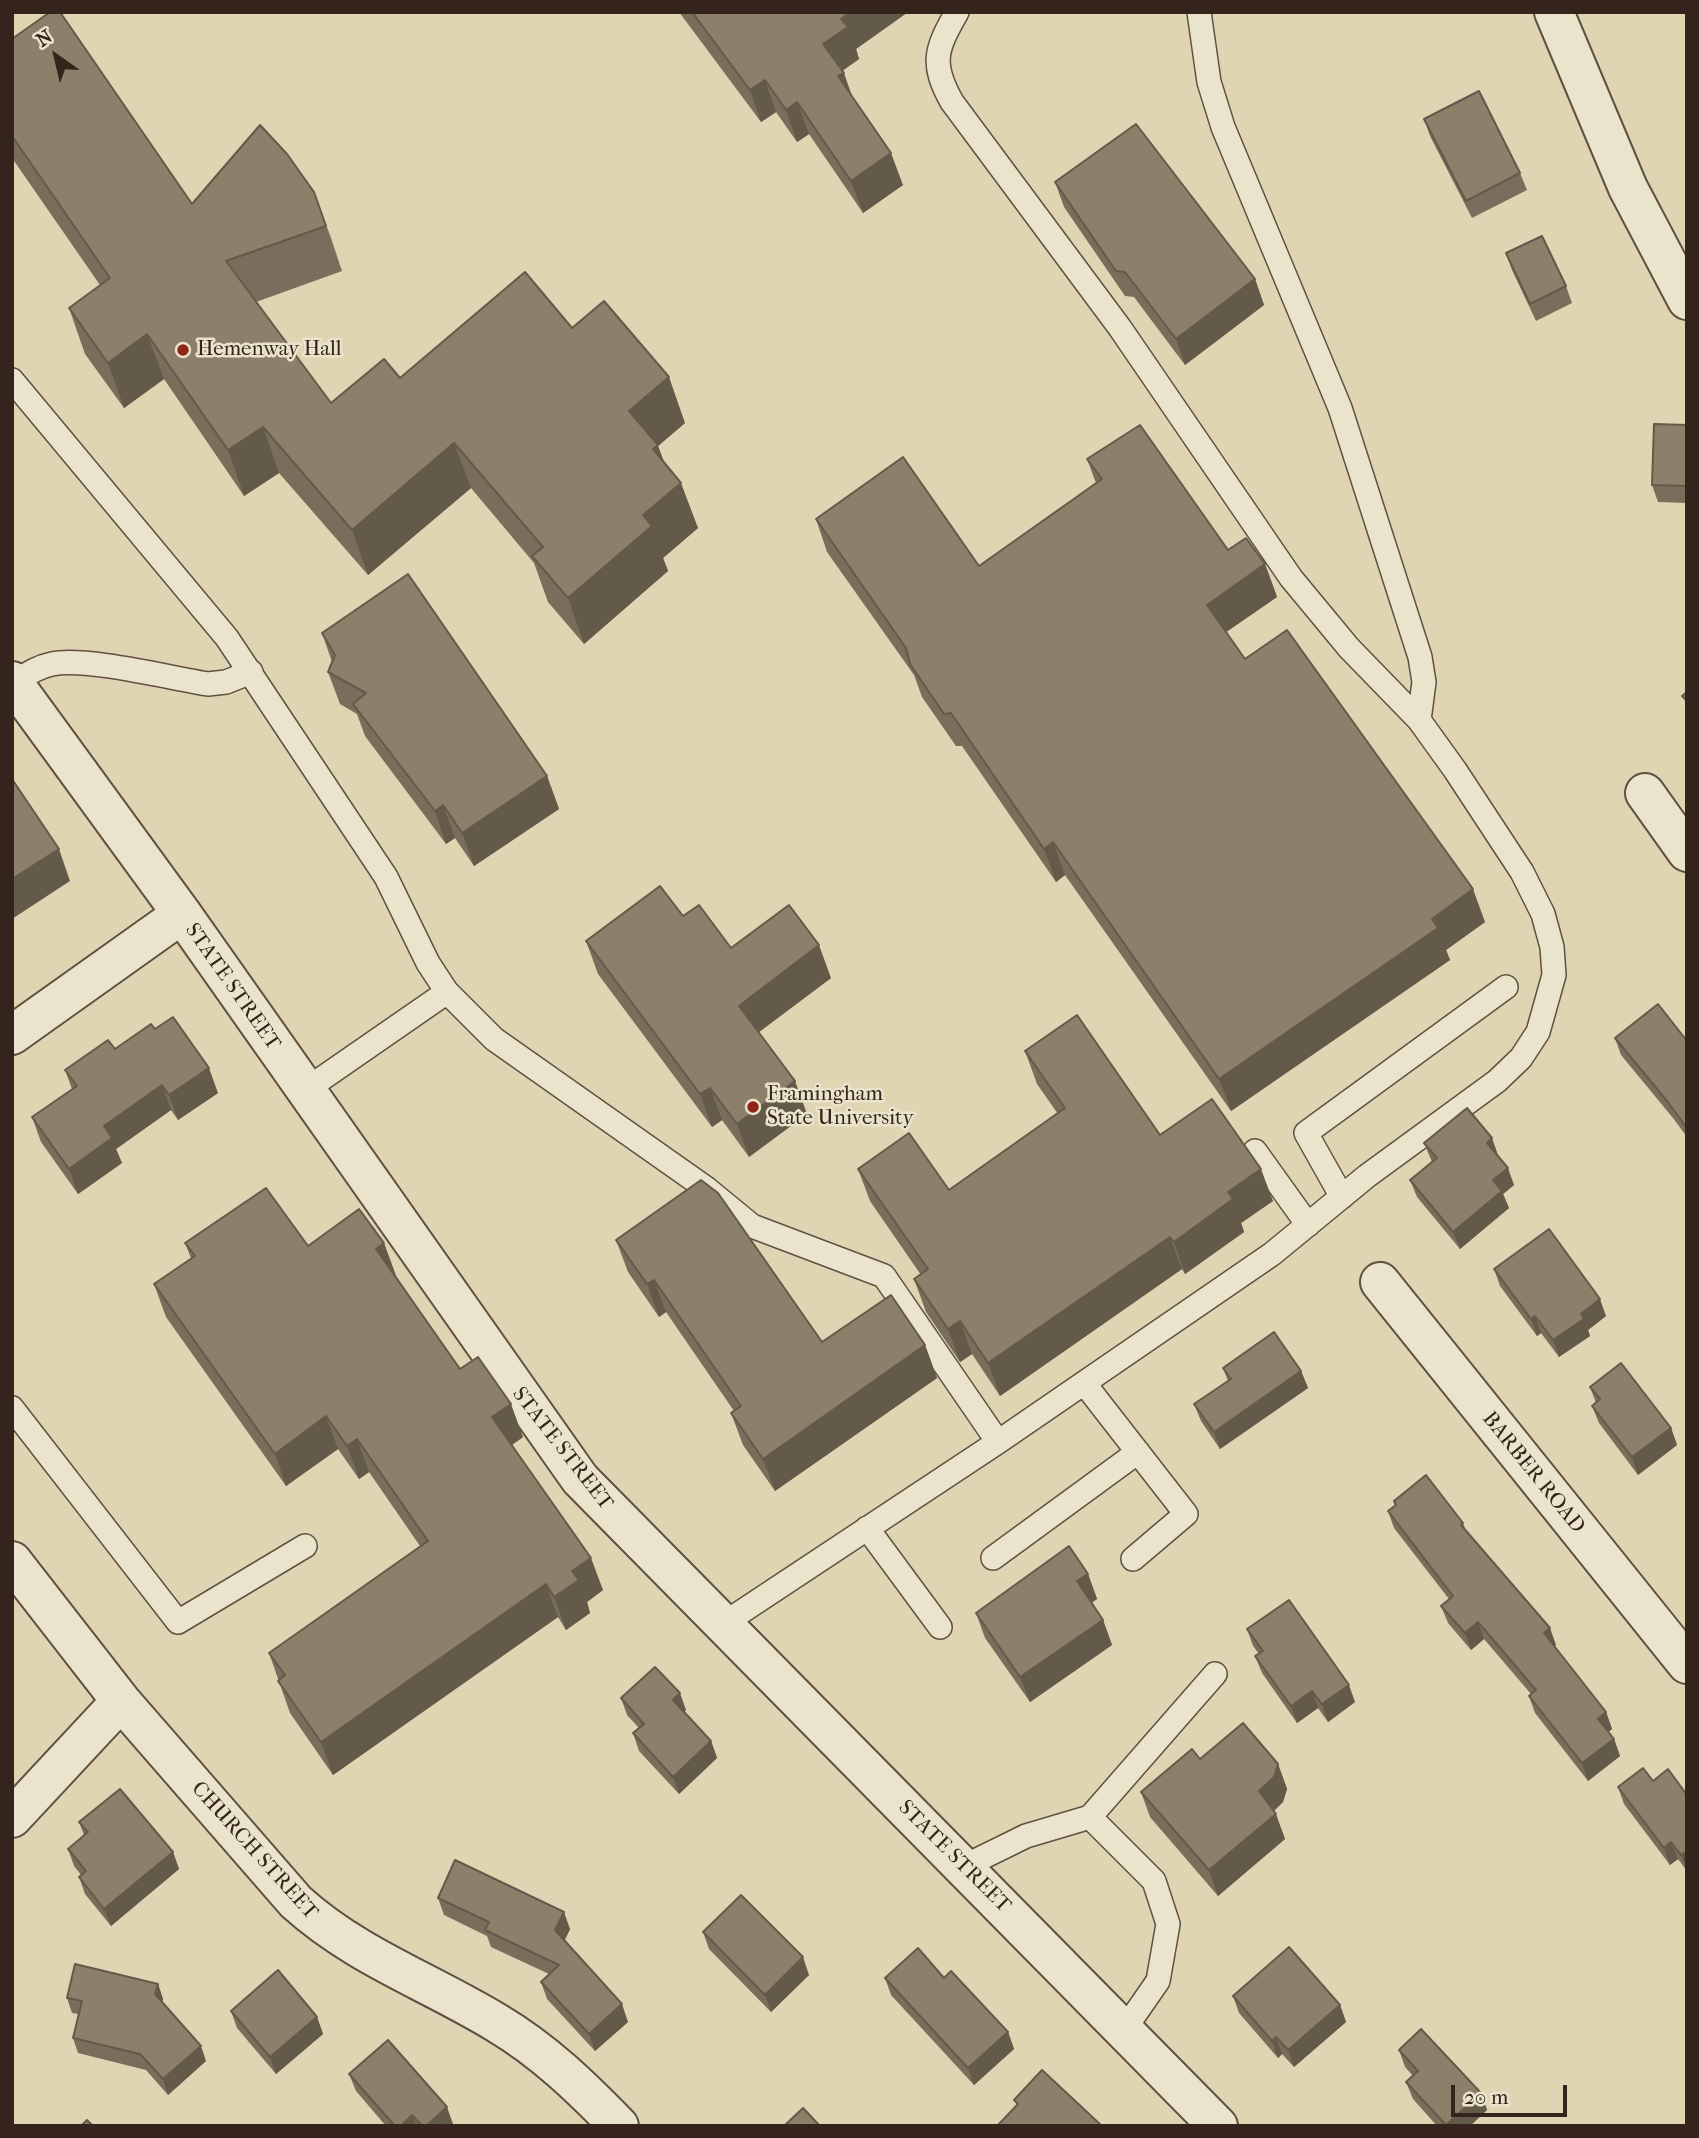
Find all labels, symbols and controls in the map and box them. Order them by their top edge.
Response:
north arrow [21,21,91,91]
text: N [32,25,56,52]
place label: Hemenway Hall [197,337,342,363]
marker: Hemenway Hall [175,342,191,358]
street label: STATE STREET [179,919,285,1055]
place label: Framingham State University [767,1082,914,1132]
marker: Framingham State University [745,1099,761,1115]
street label: STATE STREET [506,1383,618,1515]
street label: BARBER ROAD [1476,1407,1590,1539]
street label: CHURCH STREET [185,1777,323,1925]
street label: STATE STREET [892,1795,1016,1919]
scale bar [1454,2072,1570,2116]
text: 20 m [1464,2085,1508,2109]

